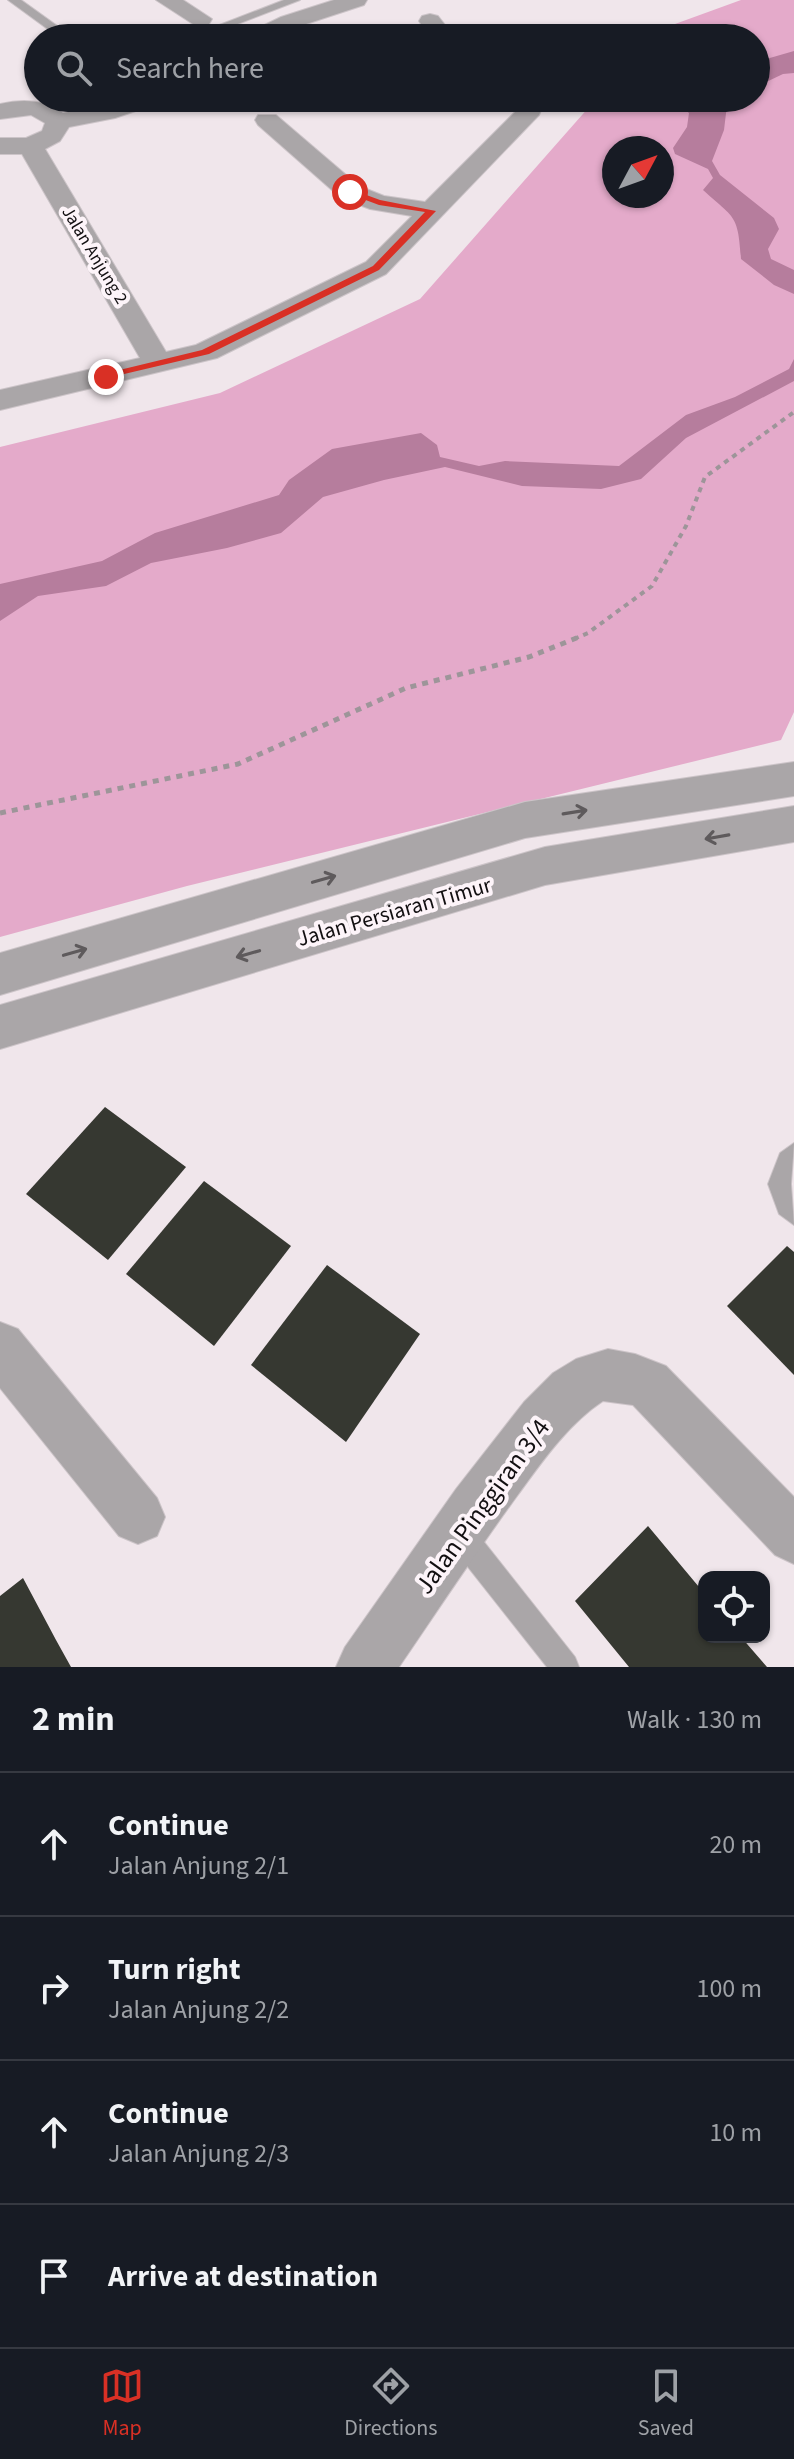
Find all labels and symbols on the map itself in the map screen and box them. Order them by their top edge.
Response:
north arrow [602,136,674,208]
route start [332,174,368,210]
street label: Jalan Anjung 2 [55,202,134,309]
route end [88,359,124,395]
one-way arrow [562,804,587,819]
one-way arrow [705,831,730,846]
street label: Jalan Persiaran Timur [293,869,495,955]
one-way arrow [311,871,337,886]
one-way arrow [61,944,87,959]
one-way arrow [236,947,261,962]
street label: Jalan Pinggiran 3/4 [406,1411,559,1602]

